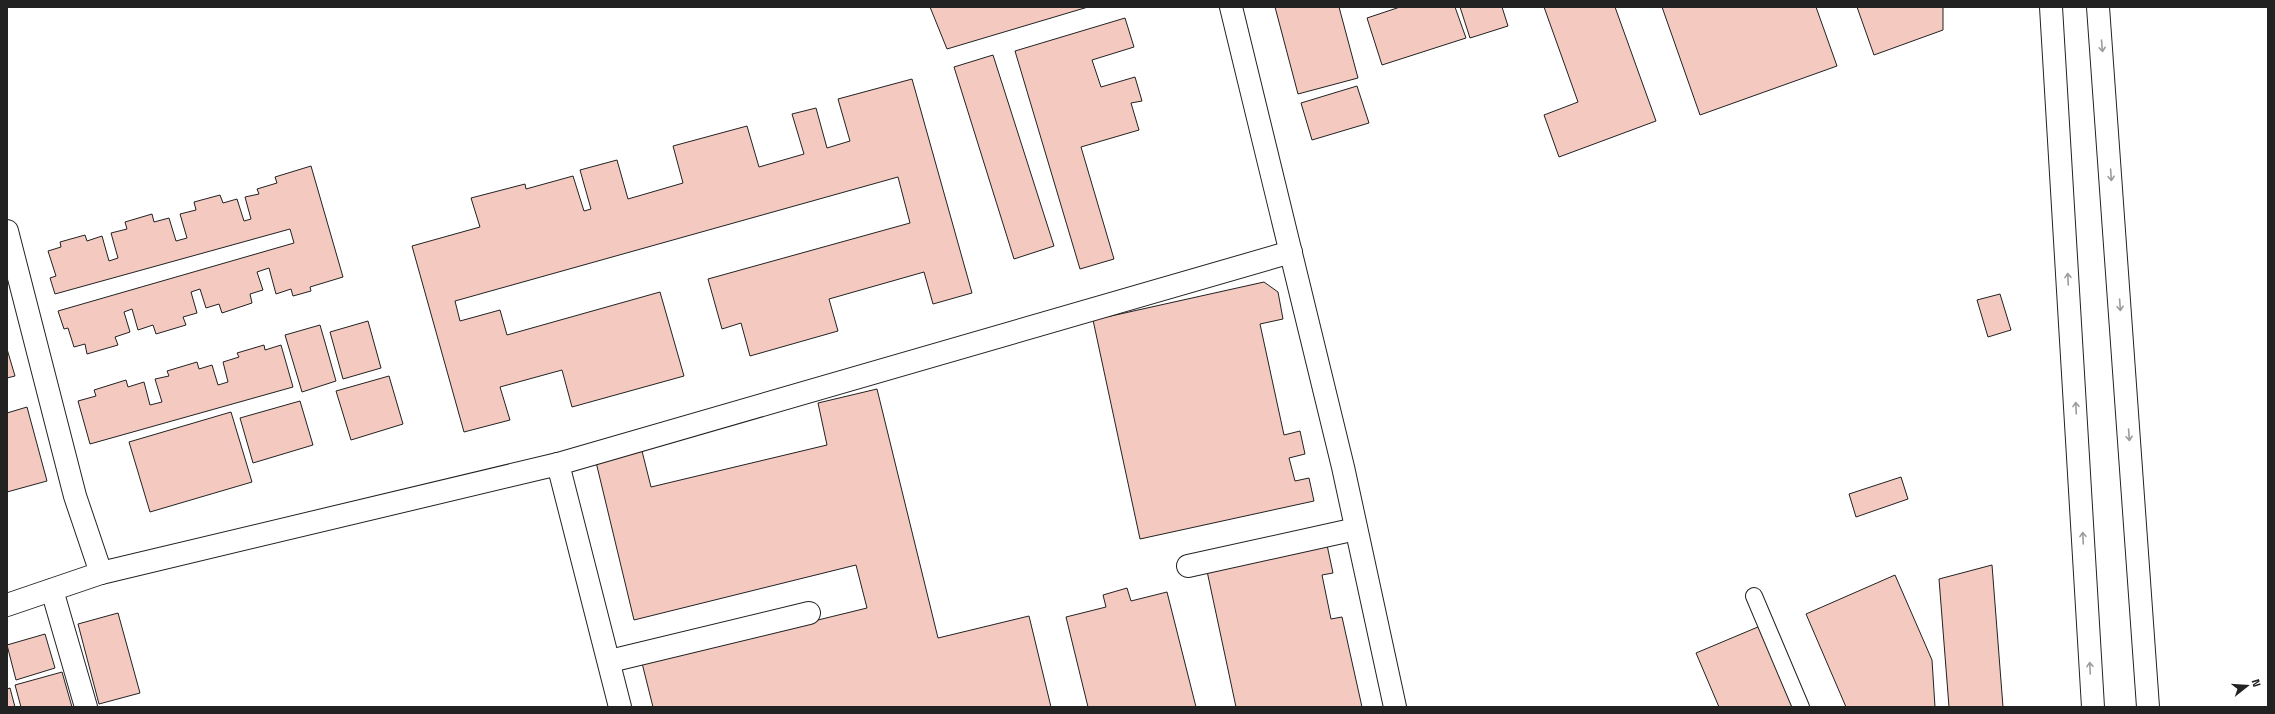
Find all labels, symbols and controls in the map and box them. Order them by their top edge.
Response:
one-way arrow [2098,39,2105,52]
one-way arrow [2108,168,2115,181]
one-way arrow [2065,273,2072,286]
one-way arrow [2117,298,2124,311]
one-way arrow [2072,402,2079,415]
one-way arrow [2126,428,2133,441]
one-way arrow [2079,532,2087,545]
one-way arrow [2087,662,2094,675]
north arrow [2227,666,2267,706]
text: N [2248,677,2265,689]

